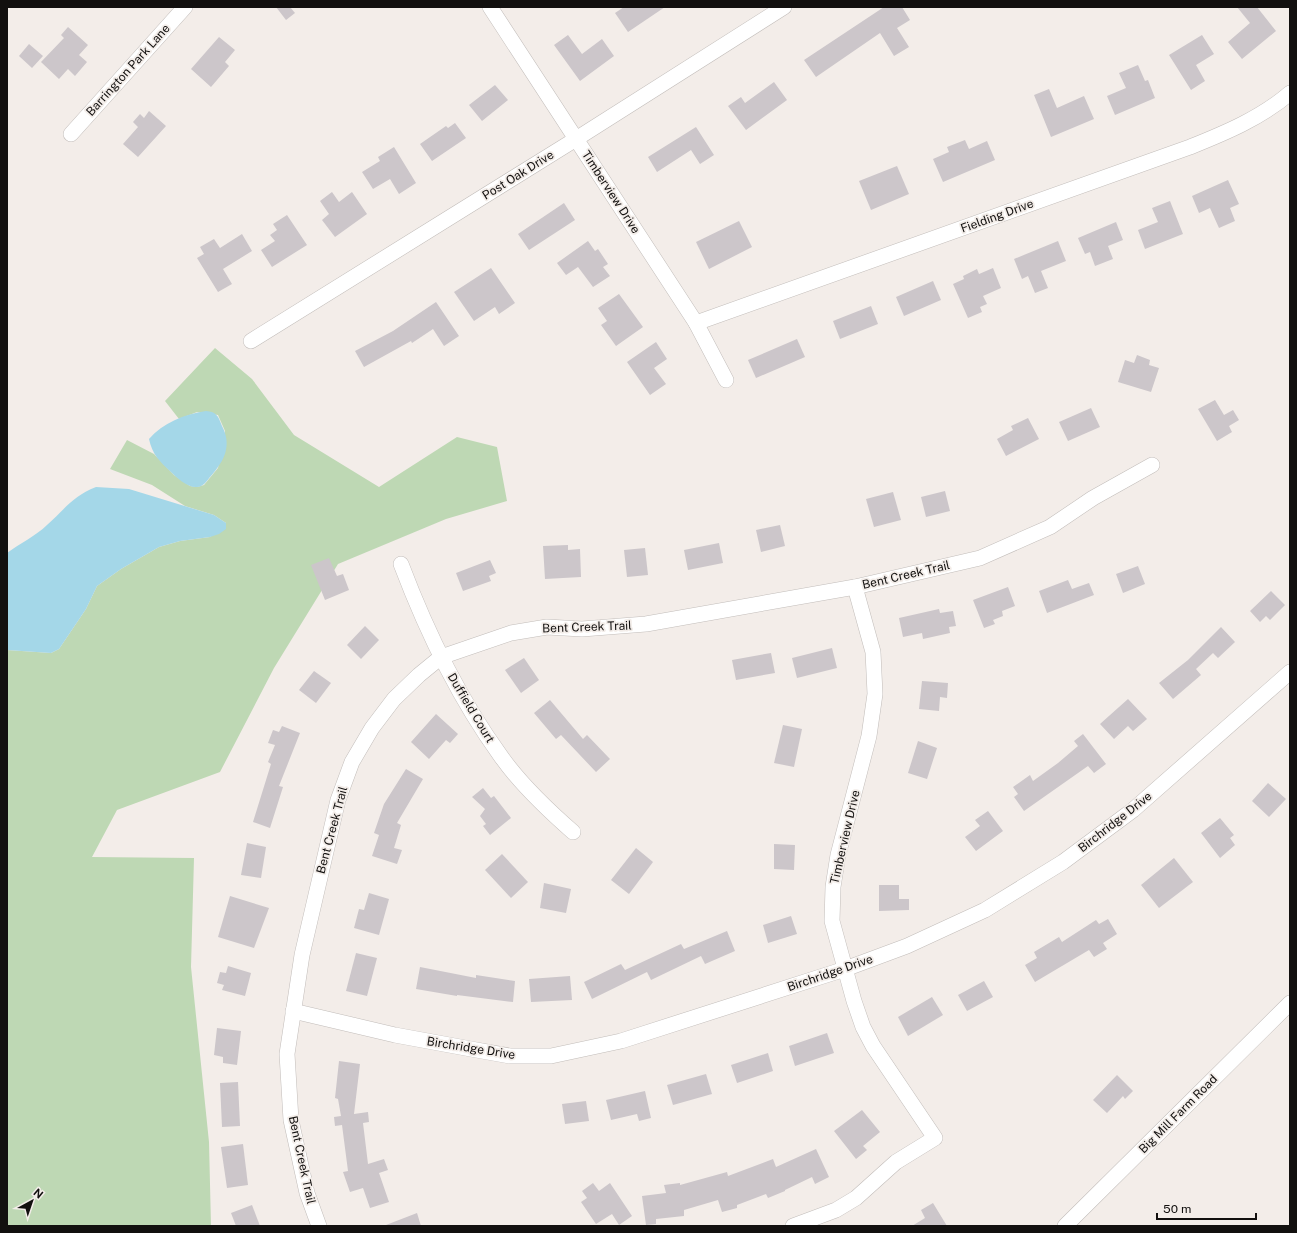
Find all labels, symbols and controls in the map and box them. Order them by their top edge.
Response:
street label: Barrington Park Lane [83,21,173,119]
street label: Post Oak Drive [480,147,556,203]
street label: Timberview Drive [579,148,643,236]
street label: Fielding Drive [959,196,1036,236]
street label: Bent Creek Trail [861,558,952,592]
street label: Bent Creek Trail [542,618,632,636]
street label: Duffield Court [445,671,497,746]
street label: Bent Creek Trail [314,784,350,875]
street label: Timberview Drive [827,788,863,885]
street label: Birchridge Drive [1075,789,1155,855]
street label: Birchridge Drive [785,952,875,994]
street label: Birchridge Drive [426,1034,516,1062]
street label: Big Mill Farm Road [1136,1072,1220,1156]
street label: Bent Creek Trail [286,1115,318,1206]
north arrow [12,1181,52,1221]
text: N [31,1186,46,1201]
scale bar [1157,1195,1256,1221]
text: 50 m [1163,1202,1191,1216]

